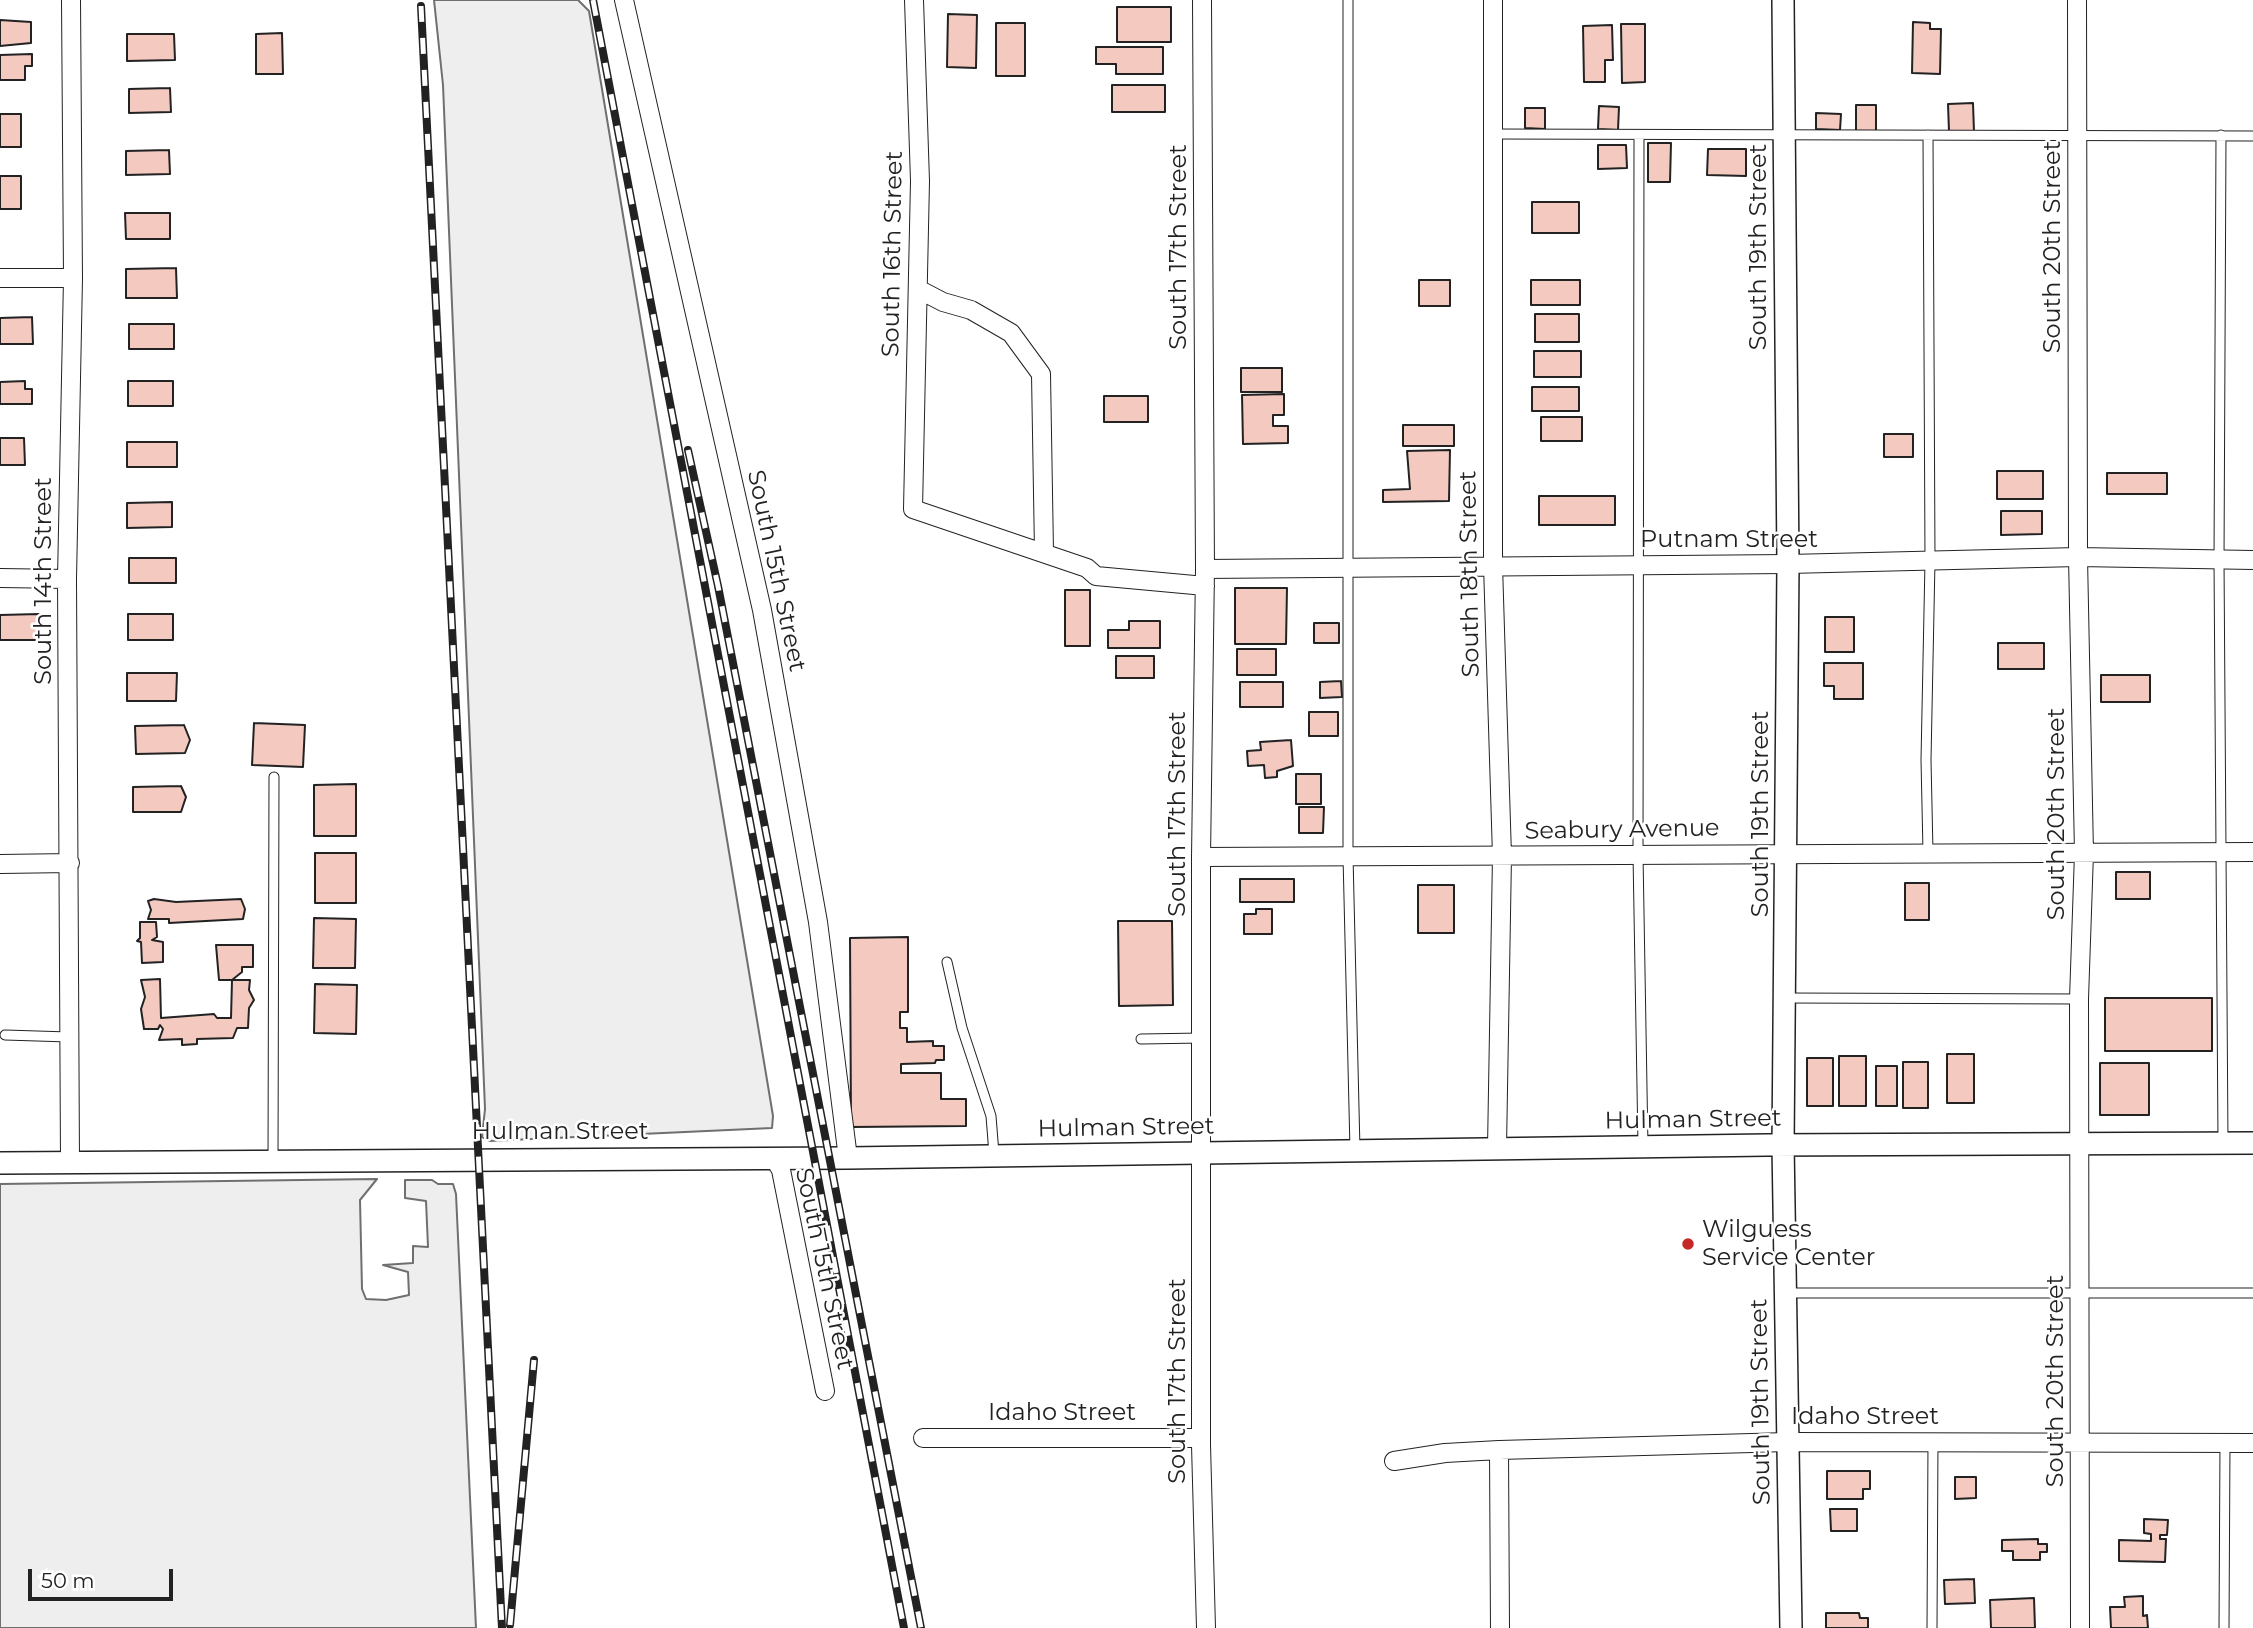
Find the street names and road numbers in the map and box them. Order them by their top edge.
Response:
street label: South 20th Street [2039,141,2067,353]
street label: South 17th Street [1165,144,1193,350]
street label: South 19th Street [1745,144,1773,350]
street label: South 16th Street [877,151,909,357]
street label: South 15th Street [741,468,811,674]
street label: South 18th Street [1454,470,1486,678]
street label: South 14th Street [30,477,58,685]
street label: Putnam Street [1640,526,1818,554]
street label: South 20th Street [2043,708,2071,920]
street label: South 17th Street [1164,711,1192,917]
street label: South 19th Street [1747,711,1775,917]
street label: Seabury Avenue [1524,814,1720,846]
street label: Hulman Street [1604,1104,1782,1136]
street label: Hulman Street [1037,1112,1215,1144]
street label: Hulman Street [472,1118,648,1146]
street label: South 15th Street [789,1166,859,1372]
street label: South 20th Street [2042,1275,2070,1487]
street label: South 17th Street [1164,1278,1192,1484]
street label: South 19th Street [1745,1299,1777,1505]
street label: Idaho Street [988,1399,1136,1427]
street label: Idaho Street [1791,1403,1939,1431]

